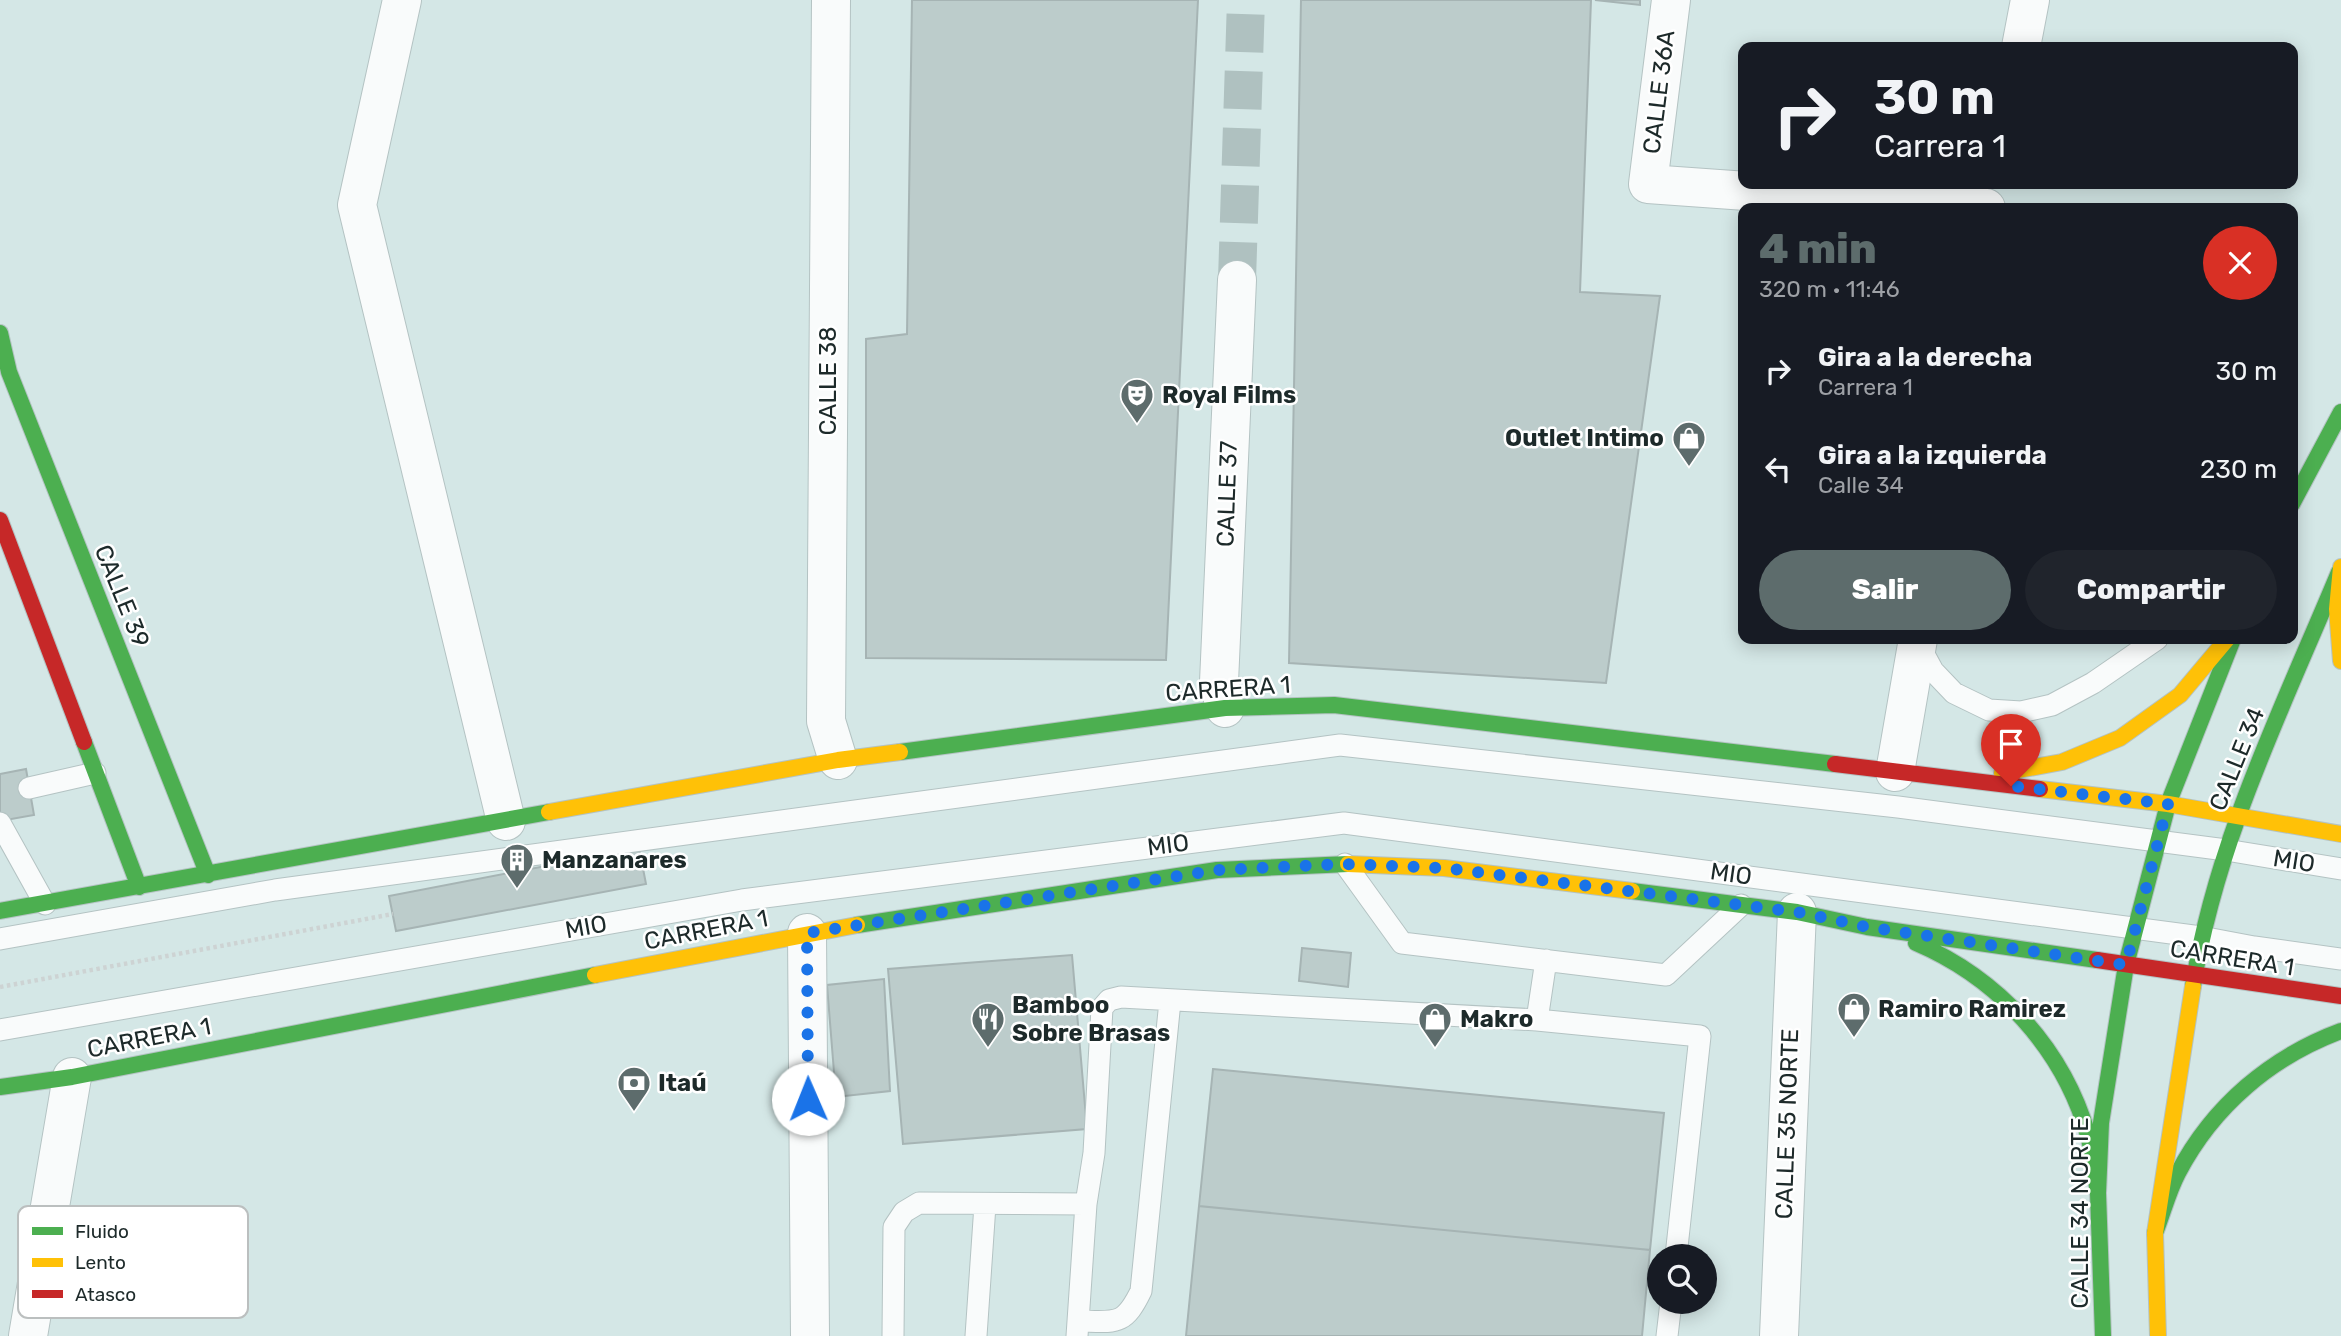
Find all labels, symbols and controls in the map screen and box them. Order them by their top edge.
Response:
street label: CALLE 36A [1638,29,1680,155]
text: 30 m [1874,68,1995,126]
icon: right [1759,70,1850,161]
text: Carrera 1 [1874,127,2006,165]
text: 4 min [1759,224,1877,274]
button: close [2203,226,2277,300]
text: 320 m · 11:46 [1759,275,1900,303]
street label: CALLE 38 [814,326,842,436]
text: Gira a la derecha [1818,342,2032,373]
icon: right [1759,352,1797,390]
text: 30 m [2215,356,2277,387]
text: Carrera 1 [1818,373,1913,401]
theatre icon: Royal Films [1118,376,1156,425]
place label: Royal Films [1162,381,1296,409]
shop icon: Outlet Intimo [1670,419,1708,468]
place label: Outlet Intimo [1505,424,1664,452]
street label: CALLE 37 [1211,440,1243,548]
text: Gira a la izquierda [1818,440,2047,471]
icon: left [1759,450,1797,488]
text: 230 m [2200,454,2277,485]
text: Calle 34 [1818,471,1904,499]
street label: CALLE 39 [89,541,155,651]
button: Salir [1759,550,2011,630]
button: Compartir [2025,550,2277,630]
street label: CARRERA 1 [1165,671,1291,707]
street label: CALLE 34 [2204,703,2270,815]
pin [1981,714,2041,786]
icon: arrive [1992,725,2030,763]
street label: MIO [1146,829,1190,861]
building icon: Manzanares [498,841,536,890]
street label: MIO [2271,844,2317,878]
place label: Manzanares [542,846,687,874]
street label: MIO [1708,857,1754,891]
street label: CARRERA 1 [642,904,770,956]
street label: MIO [563,910,609,944]
street label: CARRERA 1 [2168,934,2296,982]
shop icon: Ramiro Ramirez [1835,990,1873,1039]
place label: Bamboo Sobre Brasas [1012,991,1170,1047]
place label: Ramiro Ramirez [1878,995,2066,1023]
restaurant icon: Bamboo Sobre Brasas [969,1000,1007,1049]
shop icon: Makro [1416,1000,1454,1049]
place label: Makro [1460,1005,1534,1033]
street label: CARRERA 1 [85,1012,213,1064]
street label: CALLE 35 NORTE [1770,1028,1804,1220]
position arrow [771,1062,845,1136]
bank icon: Itaú [615,1064,653,1113]
place label: Itaú [658,1069,707,1097]
street label: CALLE 34 NORTE [2066,1117,2094,1309]
legend [18,1206,248,1318]
text: Fluido [75,1220,129,1243]
map controls [1647,1244,1717,1314]
button: search [1647,1244,1717,1314]
text: Lento [75,1251,126,1274]
text: Atasco [75,1283,136,1306]

